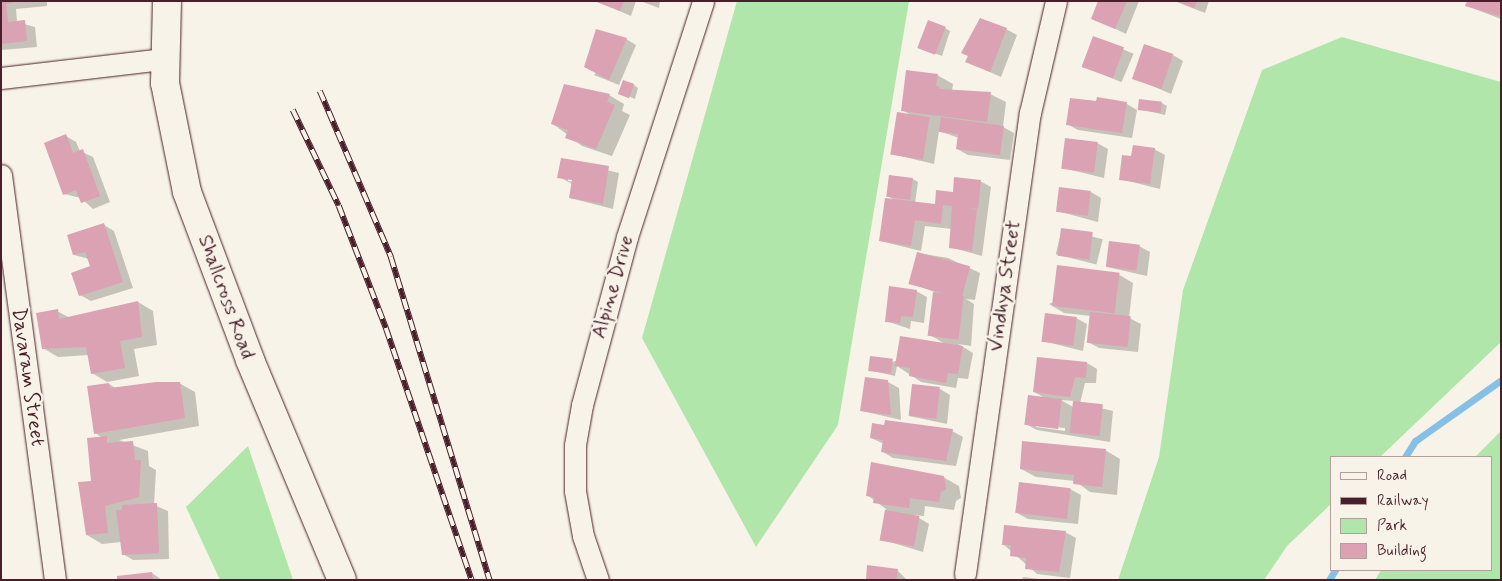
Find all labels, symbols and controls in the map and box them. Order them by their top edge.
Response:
street label: Vindhya Street [984,219,1026,353]
street label: Shallcross Road [193,232,259,362]
street label: Alpine Drive [587,233,639,341]
street label: Davaram Street [6,305,50,449]
legend [1330,456,1492,571]
text: Road [1377,466,1407,486]
text: Railway [1377,491,1429,511]
text: Park [1377,516,1407,536]
text: Building [1377,541,1427,561]

